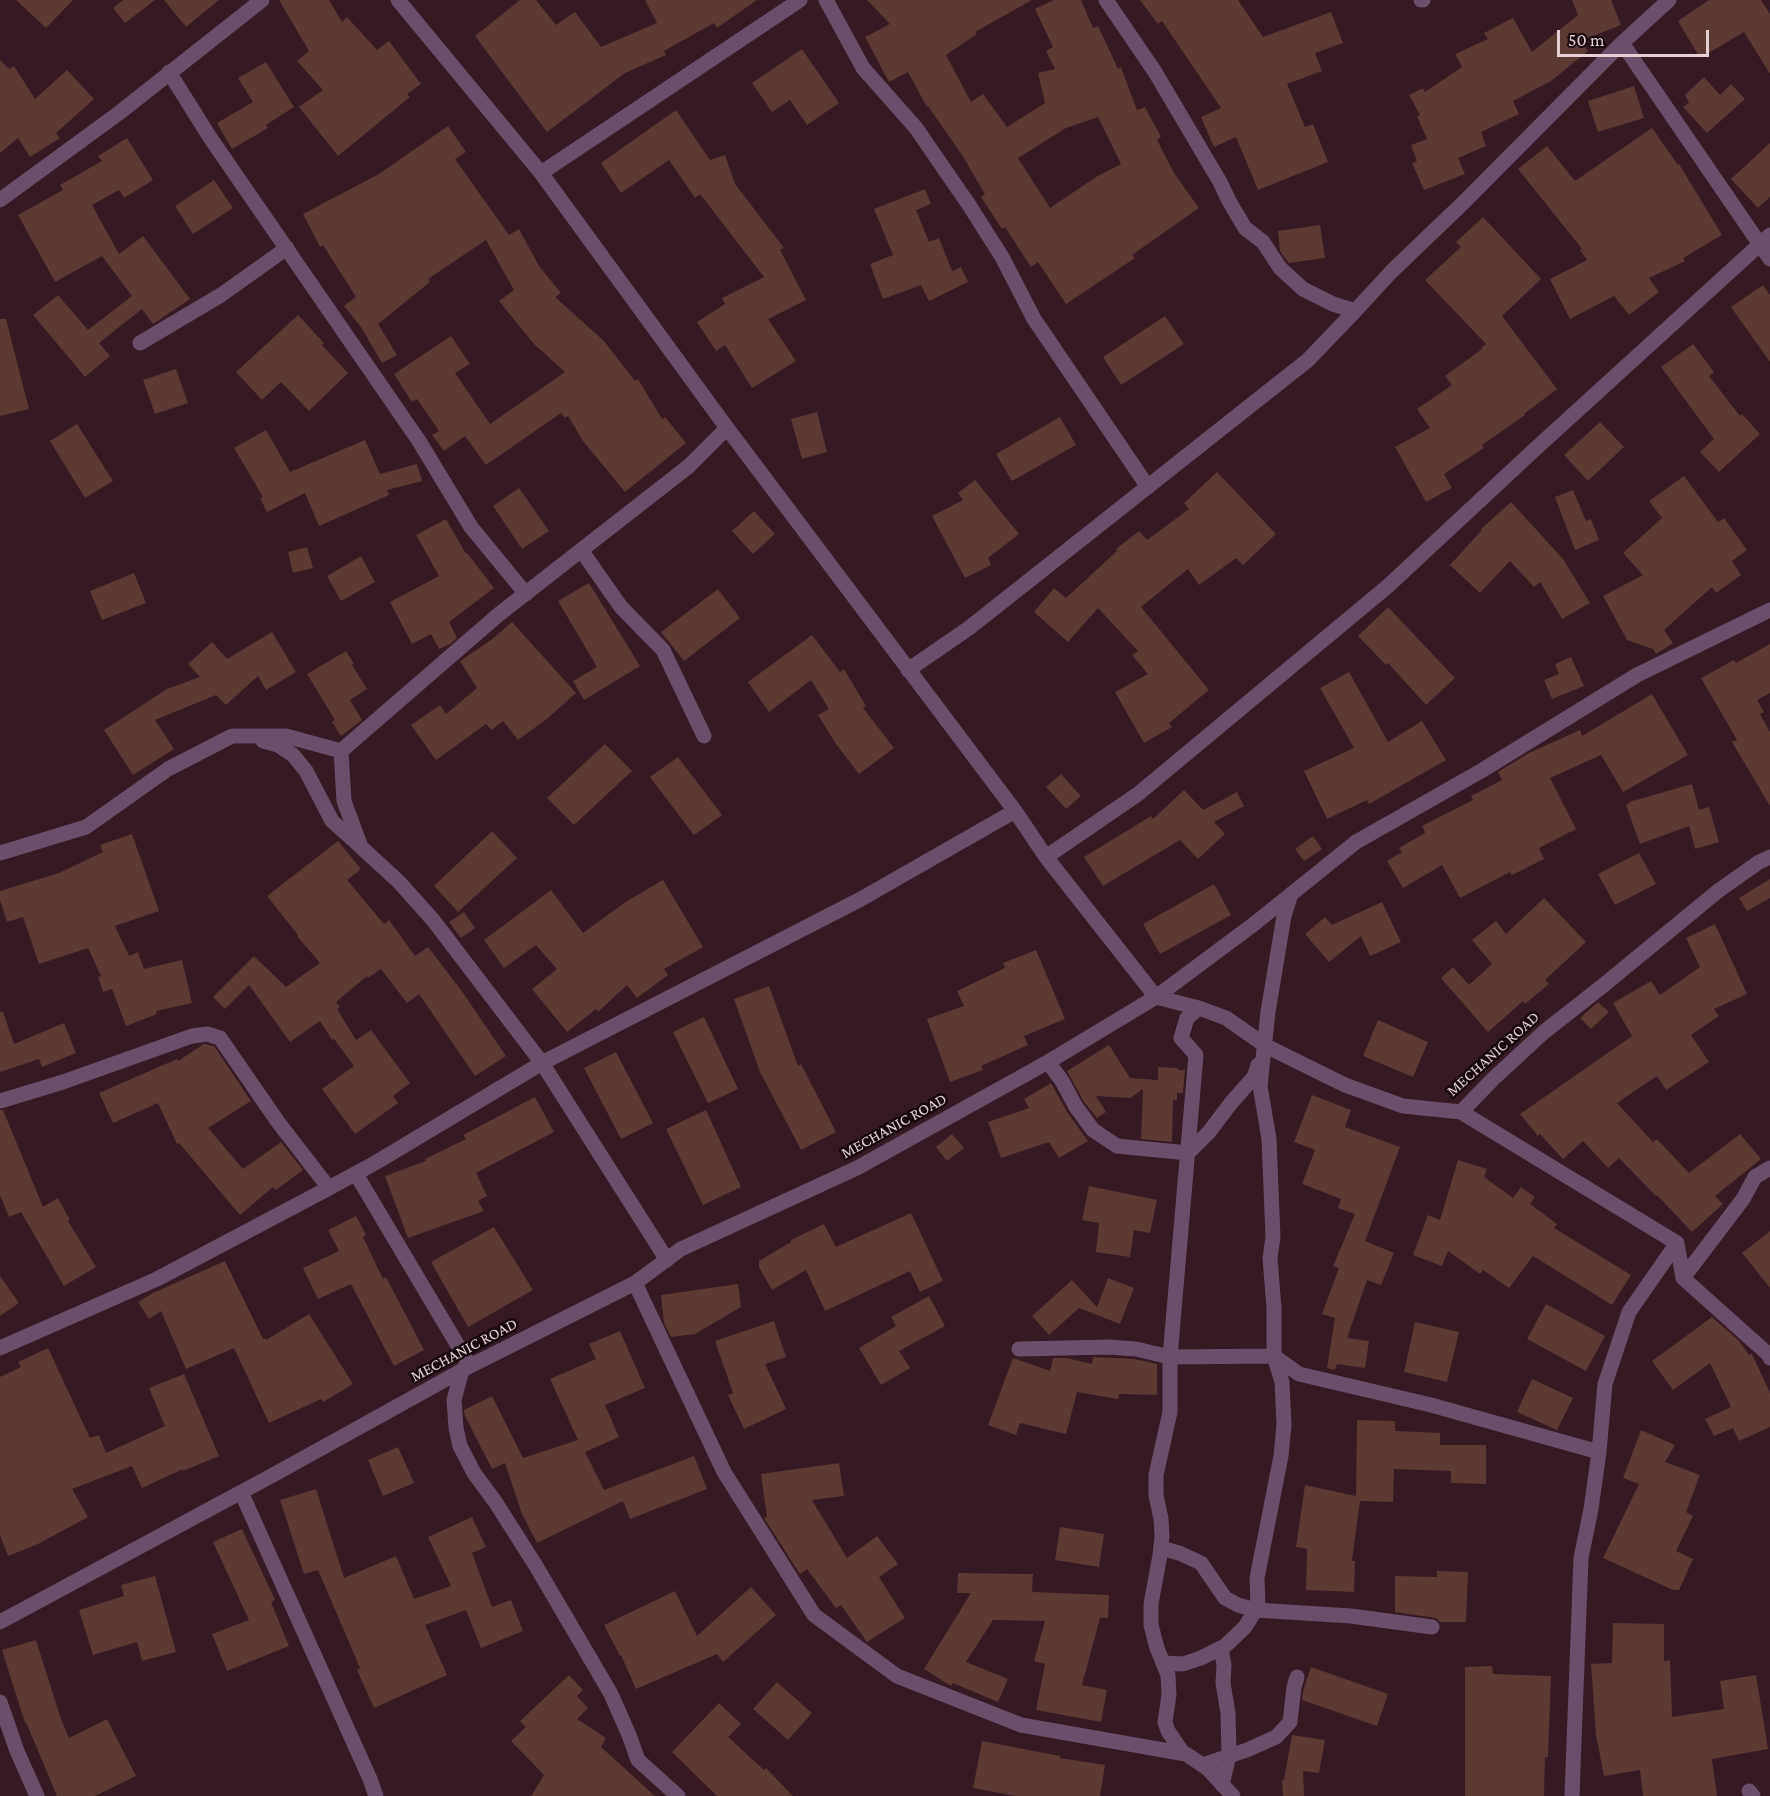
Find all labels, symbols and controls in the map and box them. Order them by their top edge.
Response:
scale bar [1560,18,1712,56]
text: 50 m [1568,30,1605,50]
street label: MECHANIC ROAD [1443,1007,1543,1101]
street label: MECHANIC ROAD [838,1089,950,1163]
street label: MECHANIC ROAD [407,1314,521,1386]

